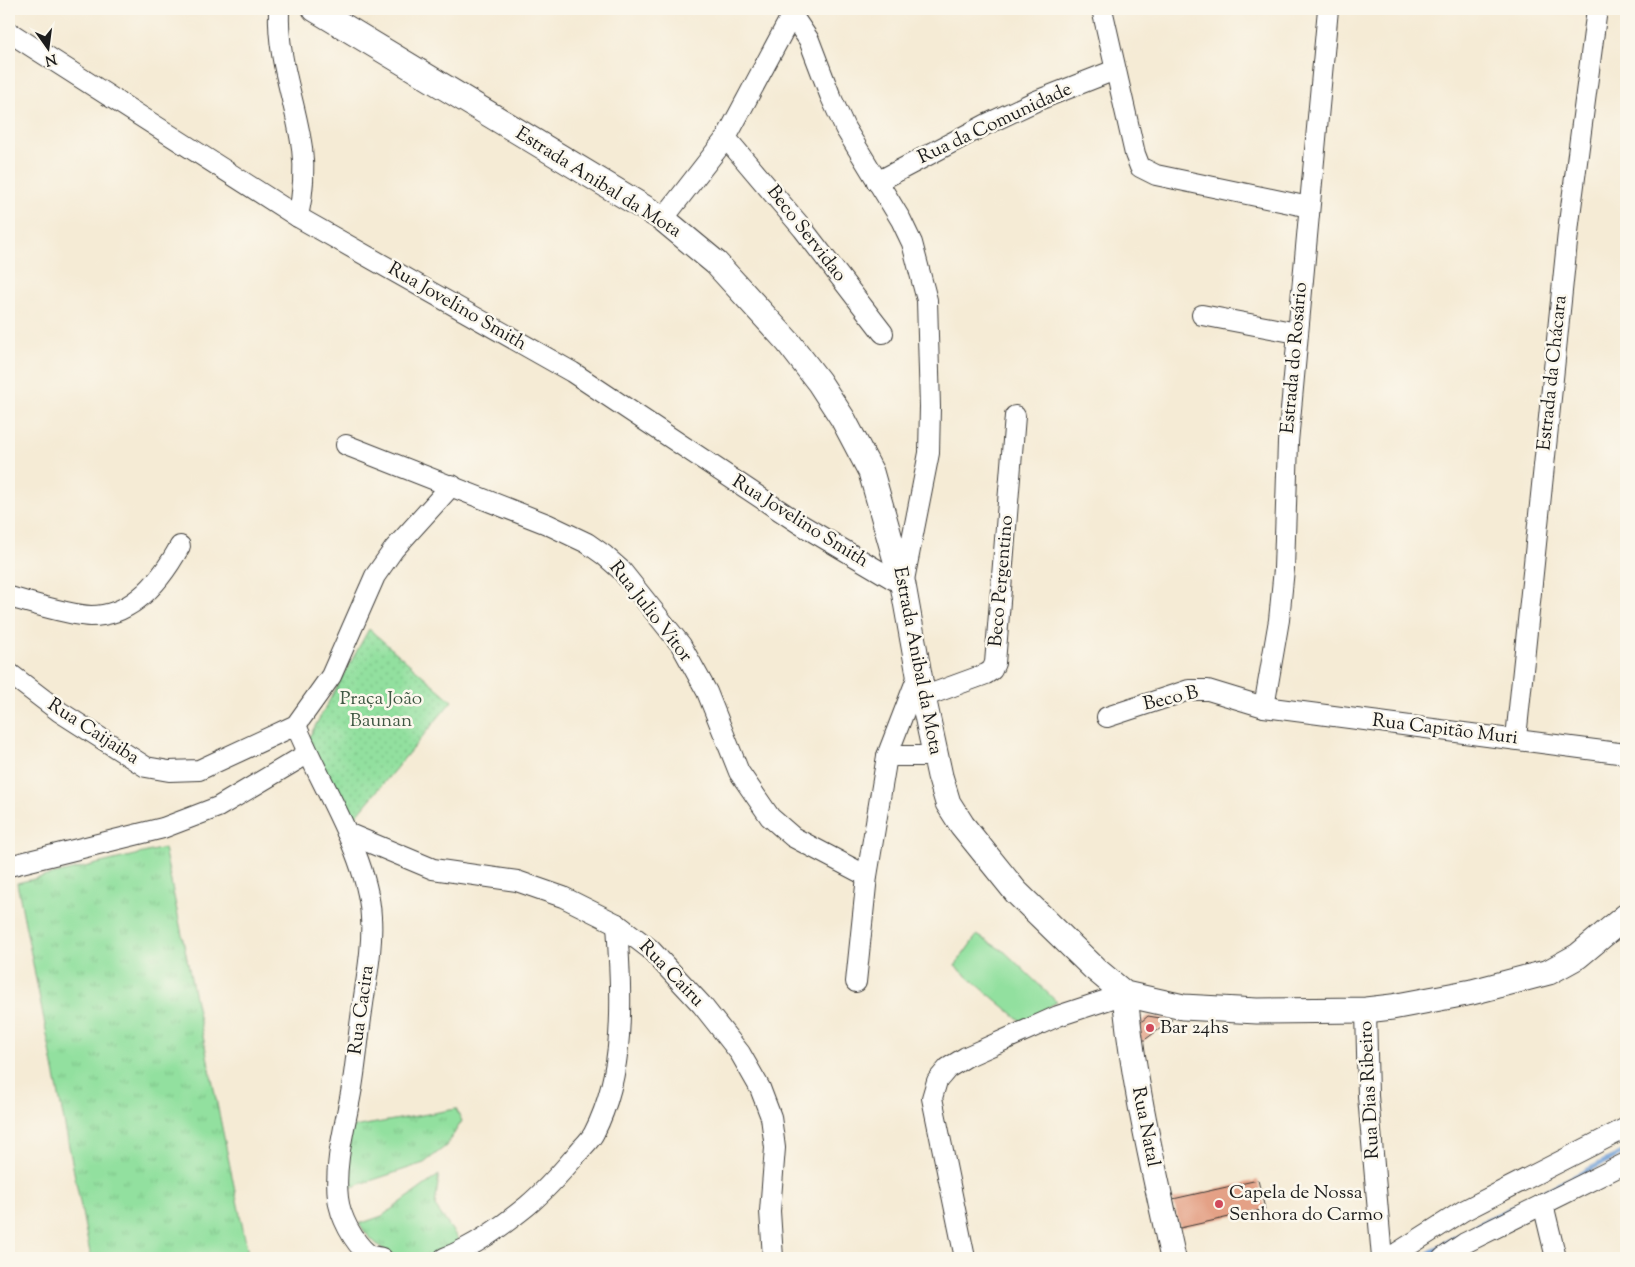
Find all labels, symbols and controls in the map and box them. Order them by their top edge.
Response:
north arrow [22,22,72,72]
text: N [43,48,59,70]
street label: Rua da Comunidade [914,76,1077,172]
street label: Estrada Anibal da Mota [510,121,686,245]
street label: Beco Servidao [760,180,852,288]
street label: Rua Jovelino Smith [382,256,532,358]
street label: Estrada do Rosário [1275,281,1315,435]
street label: Estrada da Chácara [1531,294,1575,452]
street label: Rua Jovelino Smith [726,469,874,575]
street label: Beco Pergentino [983,514,1021,648]
street label: Rua Julio Vitor [602,556,698,668]
street label: Estrada Anibal da Mota [886,565,949,758]
street label: Beco B [1141,680,1201,718]
park label: Praça João Baunan [340,686,422,735]
street label: Rua Caijaiba [42,692,144,772]
street label: Rua Capitão Muri [1371,708,1519,752]
street label: Rua Cairu [632,934,710,1014]
street label: Rua Cacira [342,963,382,1057]
place label: Bar 24hs [1160,1015,1229,1042]
street label: Rua Dias Ribeiro [1353,1020,1387,1160]
marker: Bar 24hs [1144,1022,1156,1034]
street label: Rua Natal [1124,1085,1166,1169]
place label: Capela de Nossa Senhora do Carmo [1229,1180,1383,1229]
marker: Capela de Nossa Senhora do Carmo [1213,1198,1225,1210]

